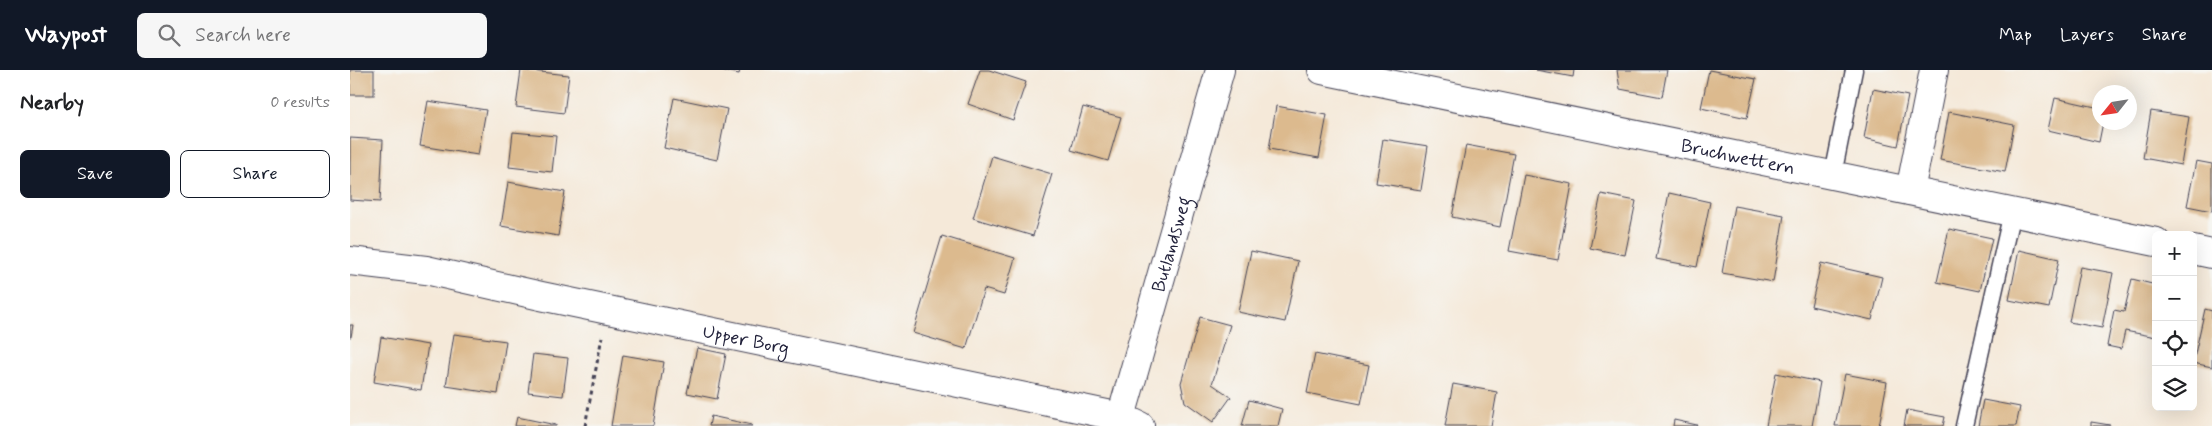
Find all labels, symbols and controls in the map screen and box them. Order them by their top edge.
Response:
search box [137,13,487,58]
text: Waypost [25,20,107,51]
icon: search [155,21,183,49]
text: Search here [195,23,291,48]
text: Map [1999,23,2032,47]
text: Layers [2060,23,2114,47]
text: Share [2142,23,2187,47]
north arrow [2092,85,2137,130]
text: Nearby [20,89,84,117]
text: 0 results [270,92,330,113]
street label: Bruchwettern [1679,133,1797,181]
button: Save [20,150,170,198]
button: Share [180,150,330,198]
street label: Butlandsweg [1146,193,1200,295]
map controls [2152,231,2197,411]
button: + [2152,231,2197,276]
button: − [2152,276,2197,321]
street label: Upper Borg [700,319,791,363]
button: locate [2152,321,2197,366]
button: layers [2152,366,2197,411]

